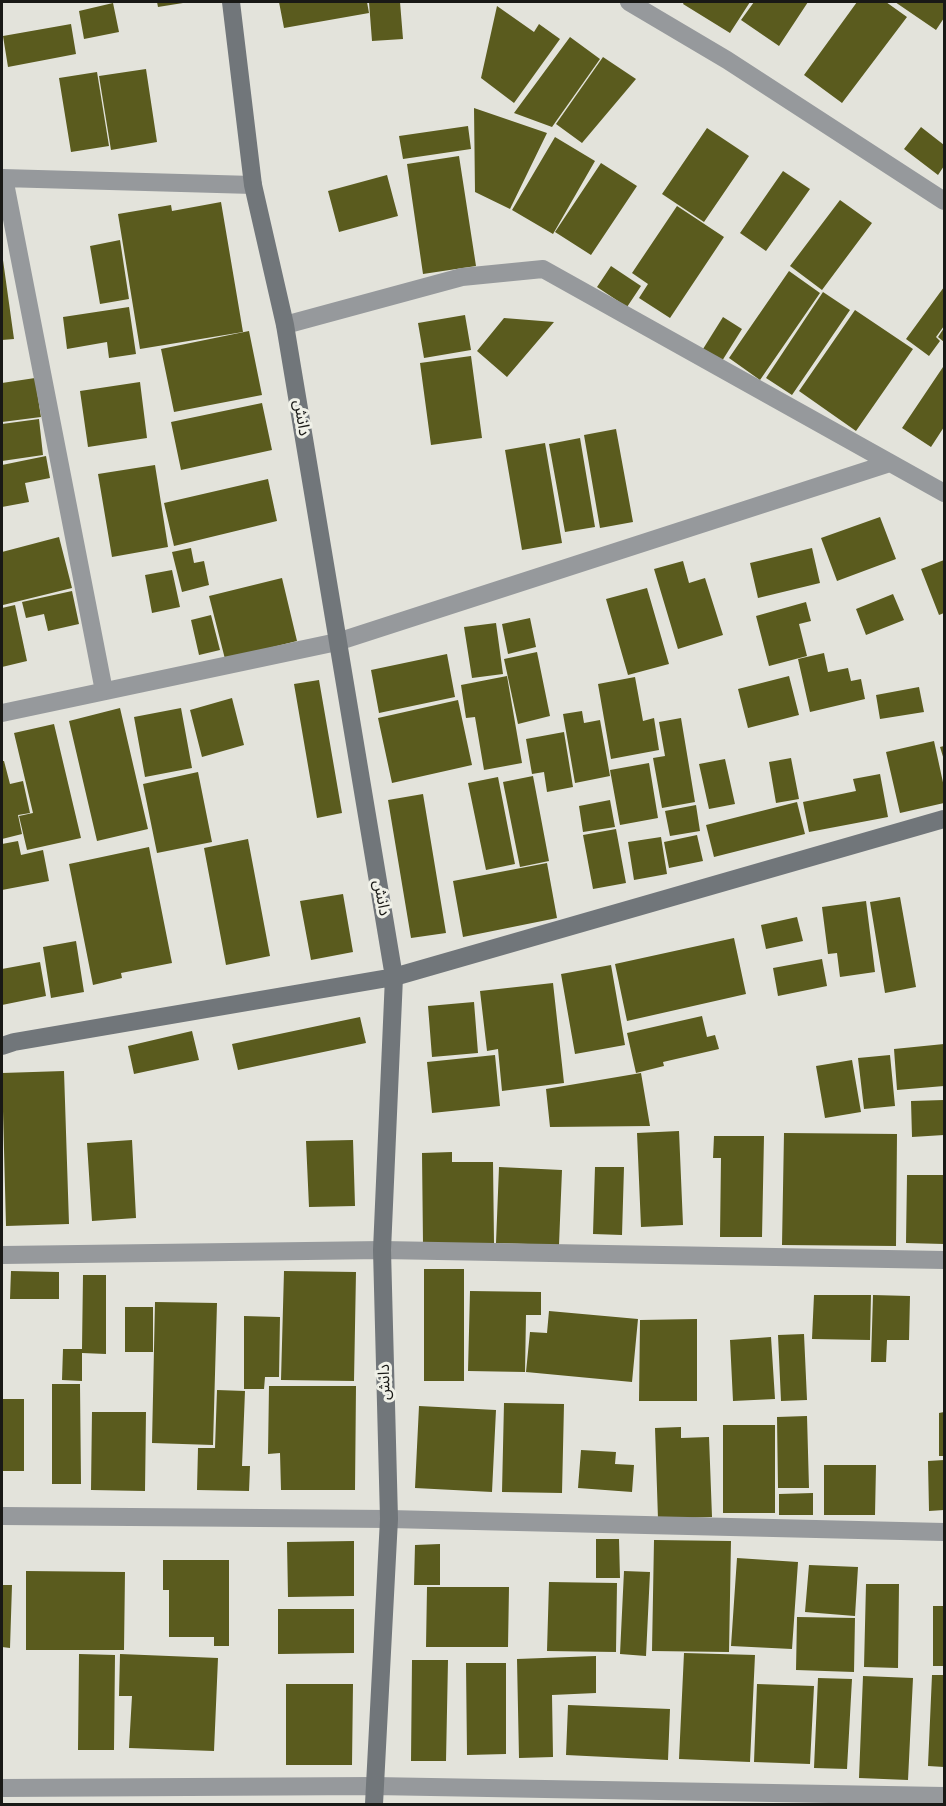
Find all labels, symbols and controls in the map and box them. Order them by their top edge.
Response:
street label: دانش [289,399,313,437]
street label: دانش [368,879,394,917]
street label: دانش [375,1364,395,1400]

